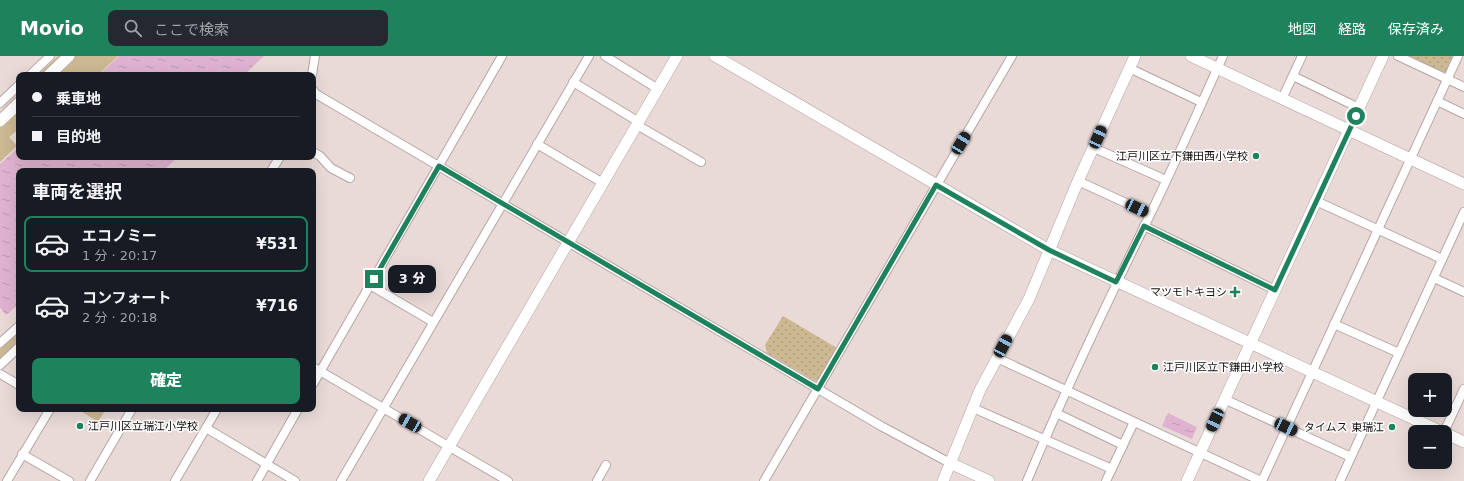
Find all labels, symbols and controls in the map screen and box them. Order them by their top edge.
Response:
search box [108,10,388,46]
text: Movio [20,17,84,39]
icon: search [122,17,144,39]
text: ここで検索 [154,21,229,39]
text: 地図 [1288,21,1316,37]
text: 経路 [1338,21,1366,37]
text: 保存済み [1388,21,1444,37]
text: 乗車地 [56,90,101,108]
route start [1347,107,1365,125]
car [1088,124,1108,150]
text: 目的地 [56,128,101,146]
car [950,130,972,156]
place label: 江戸川区立下鎌田西小学校 [1116,150,1248,163]
marker: 江戸川区立下鎌田西小学校 [1251,151,1261,161]
text: 車両を選択 [32,181,122,202]
car [1124,197,1150,219]
icon: car [34,226,70,262]
text: エコノミー [82,227,157,245]
text: ¥531 [256,235,298,253]
text: 1 分 · 20:17 [82,248,157,263]
callout: 3 分 [388,265,436,293]
route end [365,270,383,288]
text: 3 分 [399,271,425,286]
place label: マツモトキヨシ [1150,286,1227,299]
marker: マツモトキヨシ [1230,287,1240,297]
icon: car [34,288,70,324]
text: コンフォート [82,289,172,307]
text: ¥716 [256,297,298,315]
text: 2 分 · 20:18 [82,310,157,325]
car [992,333,1014,359]
button: 確定 [32,358,300,404]
place label: 江戸川区立下鎌田小学校 [1163,361,1284,374]
marker: 江戸川区立下鎌田小学校 [1150,362,1160,372]
map controls [1408,373,1452,469]
button: + [1408,373,1452,417]
car [1204,407,1226,433]
car [397,412,423,434]
car [1273,416,1299,438]
place label: 江戸川区立瑞江小学校 [88,420,198,433]
marker: 江戸川区立瑞江小学校 [75,421,85,431]
place label: タイムス 東瑞江 [1304,421,1384,434]
marker: タイムス 東瑞江 [1387,422,1397,432]
button: − [1408,425,1452,469]

